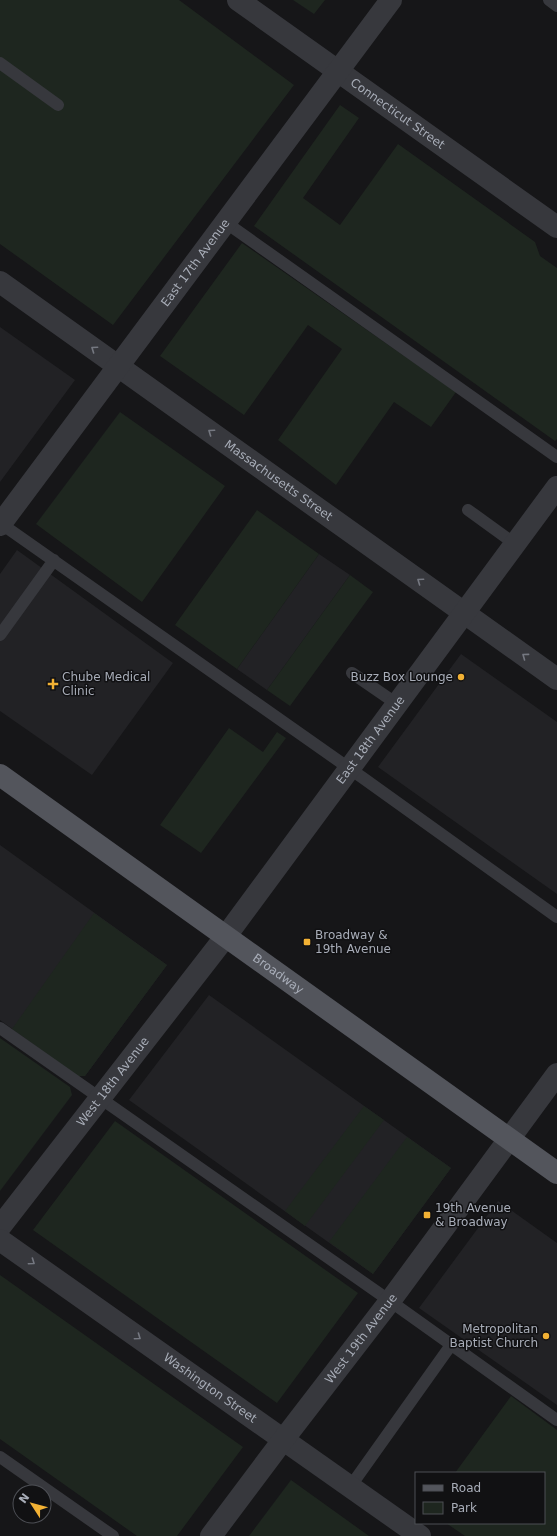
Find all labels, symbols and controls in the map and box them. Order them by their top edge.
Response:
street label: Connecticut Street [348,75,448,152]
street label: East 17th Avenue [158,216,233,309]
one-way arrow [91,347,98,354]
one-way arrow [208,429,215,437]
street label: Massachusetts Street [222,437,335,524]
one-way arrow [417,579,424,586]
one-way arrow [523,654,530,661]
place label: Chube Medical Clinic [62,670,150,698]
place label: Buzz Box Lounge [351,670,453,684]
marker: Buzz Box Lounge [456,672,466,682]
marker: Chube Medical Clinic [47,678,59,690]
street label: East 18th Avenue [333,693,408,787]
place label: Broadway & 19th Avenue [315,928,391,956]
marker: Broadway & 19th Avenue [302,937,312,947]
street label: Broadway [250,951,307,997]
street label: West 18th Avenue [74,1034,152,1129]
place label: 19th Avenue & Broadway [435,1201,511,1229]
marker: 19th Avenue & Broadway [422,1210,432,1220]
one-way arrow [28,1257,35,1265]
street label: West 19th Avenue [322,1291,400,1386]
place label: Metropolitan Baptist Church [450,1322,538,1350]
marker: Metropolitan Baptist Church [541,1331,551,1341]
one-way arrow [134,1332,141,1340]
street label: Washington Street [161,1350,260,1426]
legend [415,1472,545,1524]
text: Road [451,1481,481,1495]
north arrow [12,1484,52,1524]
text: N [16,1491,32,1506]
text: Park [451,1501,477,1515]

